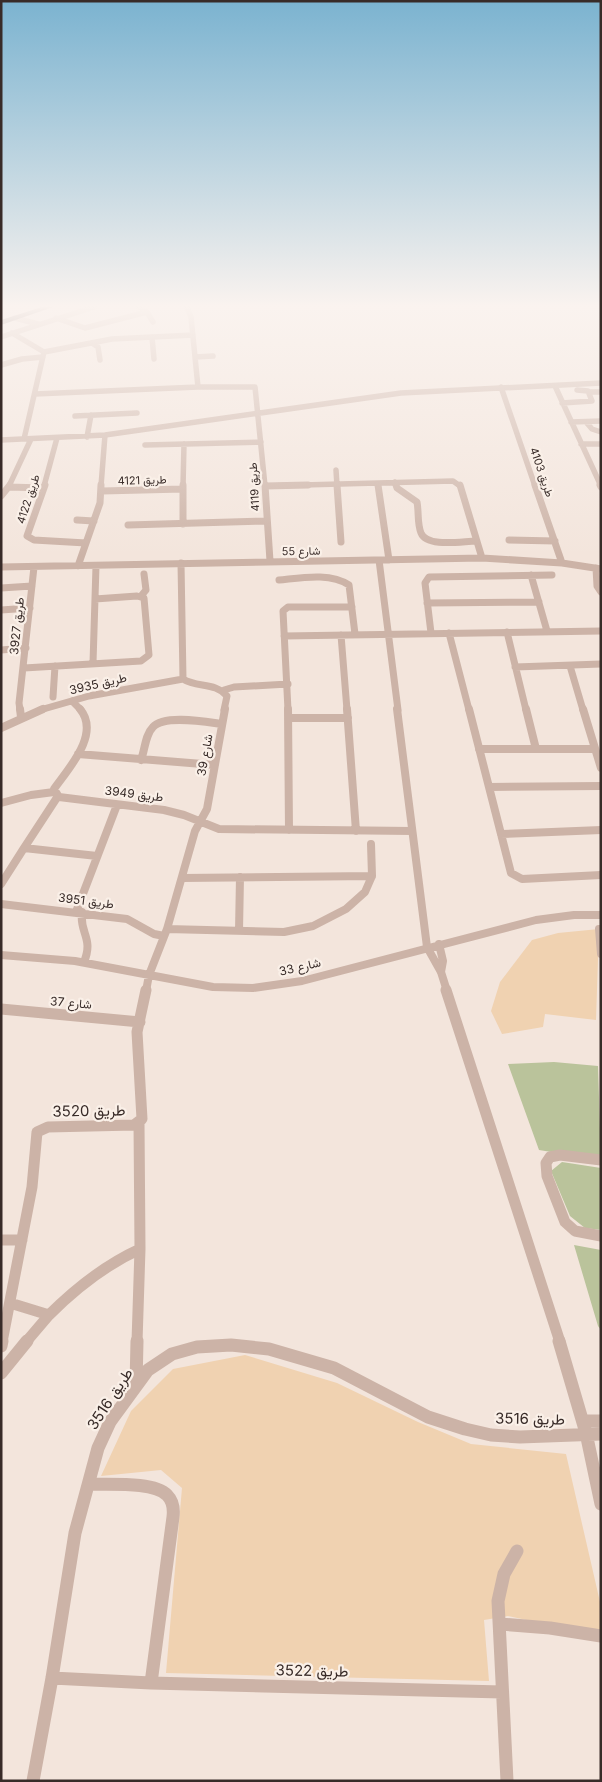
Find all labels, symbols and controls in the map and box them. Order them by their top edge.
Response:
street label: طريق 4103 [527,445,557,499]
street label: طريق 4119 [246,462,262,512]
street label: طريق 4122 [13,472,43,526]
street label: طريق 4121 [117,472,167,488]
street label: شارع 55 [282,544,321,559]
street label: طريق 3927 [6,596,28,656]
street label: طريق 3935 [68,670,128,698]
street label: شارع 39 [193,733,218,777]
street label: طريق 3949 [104,782,164,806]
street label: طريق 3951 [57,890,115,912]
street label: شارع 33 [278,954,323,981]
street label: شارع 37 [49,993,92,1014]
street label: طريق 3520 [52,1100,126,1122]
street label: طريق 3516 [83,1364,138,1434]
street label: طريق 3516 [495,1408,565,1430]
street label: طريق 3522 [275,1660,349,1682]

